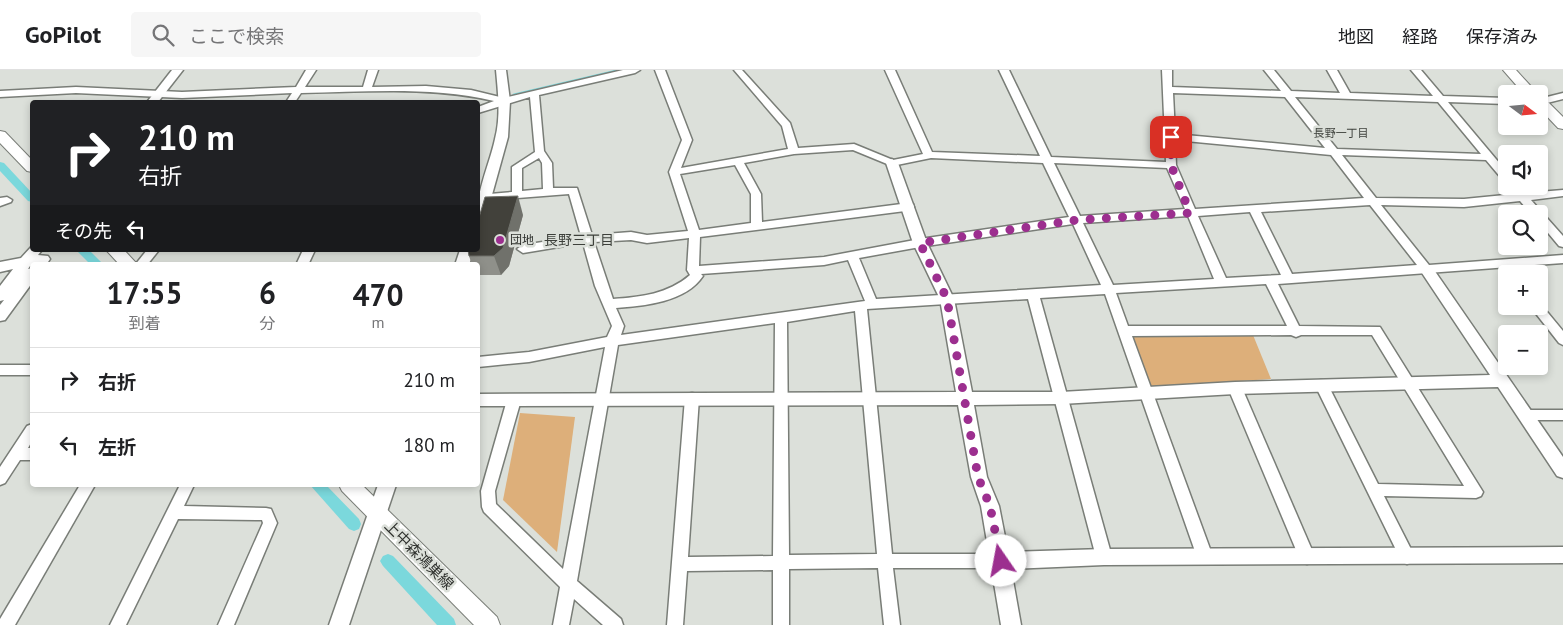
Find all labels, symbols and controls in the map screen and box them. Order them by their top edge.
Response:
search box [131,12,481,57]
text: GoPilot [25,19,101,50]
icon: search [149,21,177,49]
text: ここで検索 [189,24,284,48]
text: 地図 [1338,25,1374,48]
text: 経路 [1402,25,1438,48]
text: 保存済み [1466,25,1538,48]
north arrow [1498,85,1548,135]
map controls [1498,85,1548,375]
text: 210 m [138,114,235,160]
pin [1150,116,1192,158]
icon: right [55,120,120,185]
icon: arrive [1157,123,1185,151]
district label: 長野一丁目 [1314,126,1369,140]
button: sound [1498,145,1548,195]
text: 右折 [138,162,182,190]
button: search [1498,205,1548,255]
icon: left [122,215,150,243]
text: その先 [55,219,112,243]
district label: 長野三丁目 [544,231,614,249]
place label: 団地 [510,232,534,247]
marker: 団地 [494,234,506,246]
button: + [1498,265,1548,315]
text: 17:55 [106,273,183,312]
text: 6 [259,273,276,312]
text: 470 [353,275,404,314]
text: m [372,312,385,332]
text: 到着 [129,313,161,333]
text: 分 [260,313,276,333]
button: − [1498,325,1548,375]
icon: right [55,366,83,394]
text: 210 m [403,368,455,392]
text: 右折 [98,370,136,394]
icon: left [55,431,83,459]
text: 180 m [403,433,455,457]
text: 左折 [98,435,136,459]
street label: 上中森鴻巣線 [381,516,458,593]
position arrow [974,534,1026,586]

